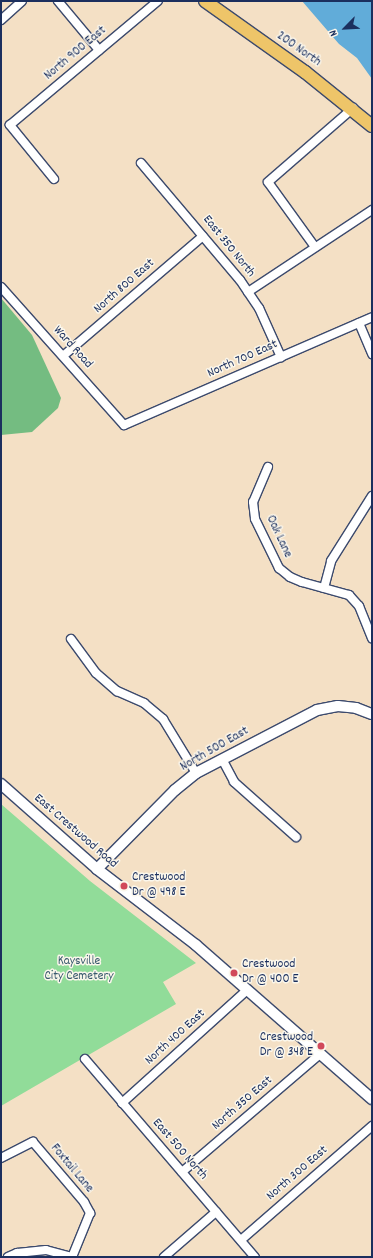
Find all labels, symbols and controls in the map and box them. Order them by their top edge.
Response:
north arrow [325,8,365,48]
street label: North 900 East [42,24,110,84]
text: N [326,27,342,39]
street label: 200 North [273,29,323,71]
street label: East 350 North [198,213,258,281]
street label: North 800 East [91,256,159,318]
street label: Ward Road [49,324,95,372]
street label: North 700 East [205,338,281,382]
street label: Oak Lane [261,513,295,561]
street label: North 500 East [178,724,252,776]
street label: East Crestwood Road [30,791,120,873]
place label: Crestwood Dr @ 498 E [132,871,185,902]
marker: Crestwood Dr @ 498 E [119,881,129,891]
park label: Kaysville City Cemetery [44,955,114,986]
place label: Crestwood Dr @ 400 E [242,958,298,989]
marker: Crestwood Dr @ 400 E [229,968,239,978]
street label: North 400 East [143,1007,209,1069]
place label: Crestwood Dr @ 348 E [260,1031,313,1062]
marker: Crestwood Dr @ 348 E [316,1041,326,1051]
street label: North 350 East [210,1074,276,1134]
street label: East 500 North [148,1116,210,1184]
street label: Foxtail Lane [46,1141,96,1197]
street label: North 300 East [264,1143,332,1205]

